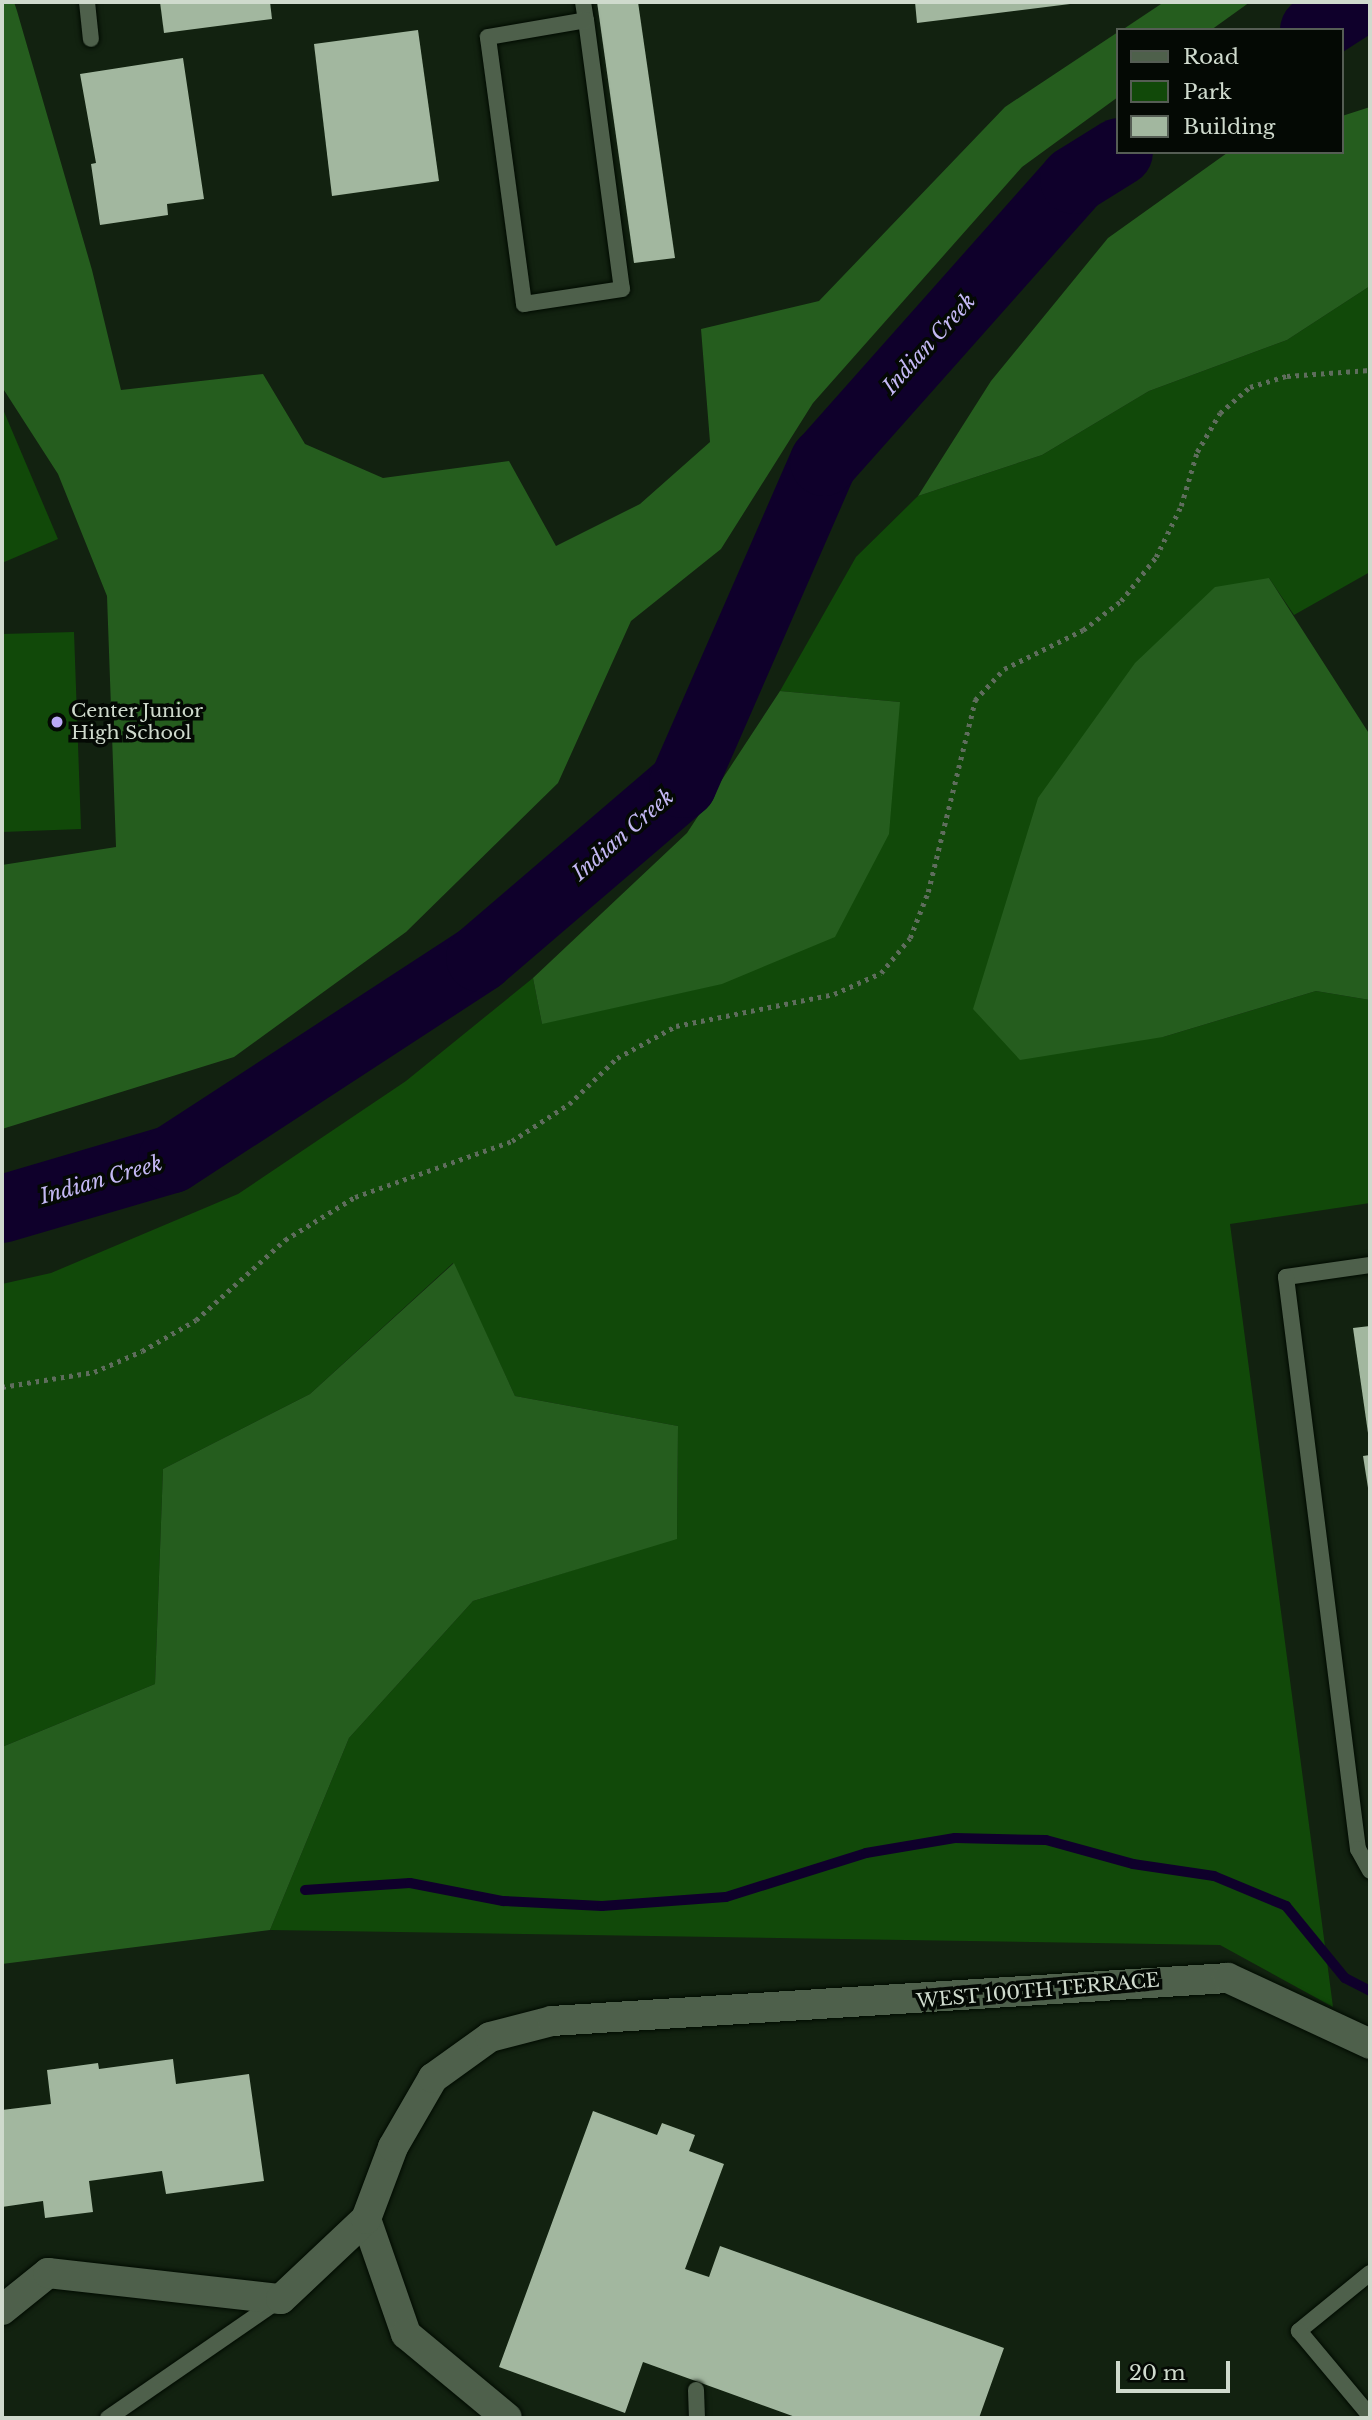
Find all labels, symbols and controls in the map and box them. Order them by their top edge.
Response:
legend [1116,28,1344,154]
text: Road [1183,44,1239,70]
text: Park [1183,79,1232,105]
text: Building [1183,114,1275,140]
water label: Indian Creek [877,288,981,400]
place label: Center Junior High School [71,700,204,744]
marker: Center Junior High School [49,714,65,730]
water label: Indian Creek [567,784,679,886]
water label: Indian Creek [37,1150,165,1210]
street label: WEST 100TH TERRACE [915,1969,1161,2013]
scale bar [1120,2346,1234,2390]
text: 20 m [1129,2360,1186,2386]

